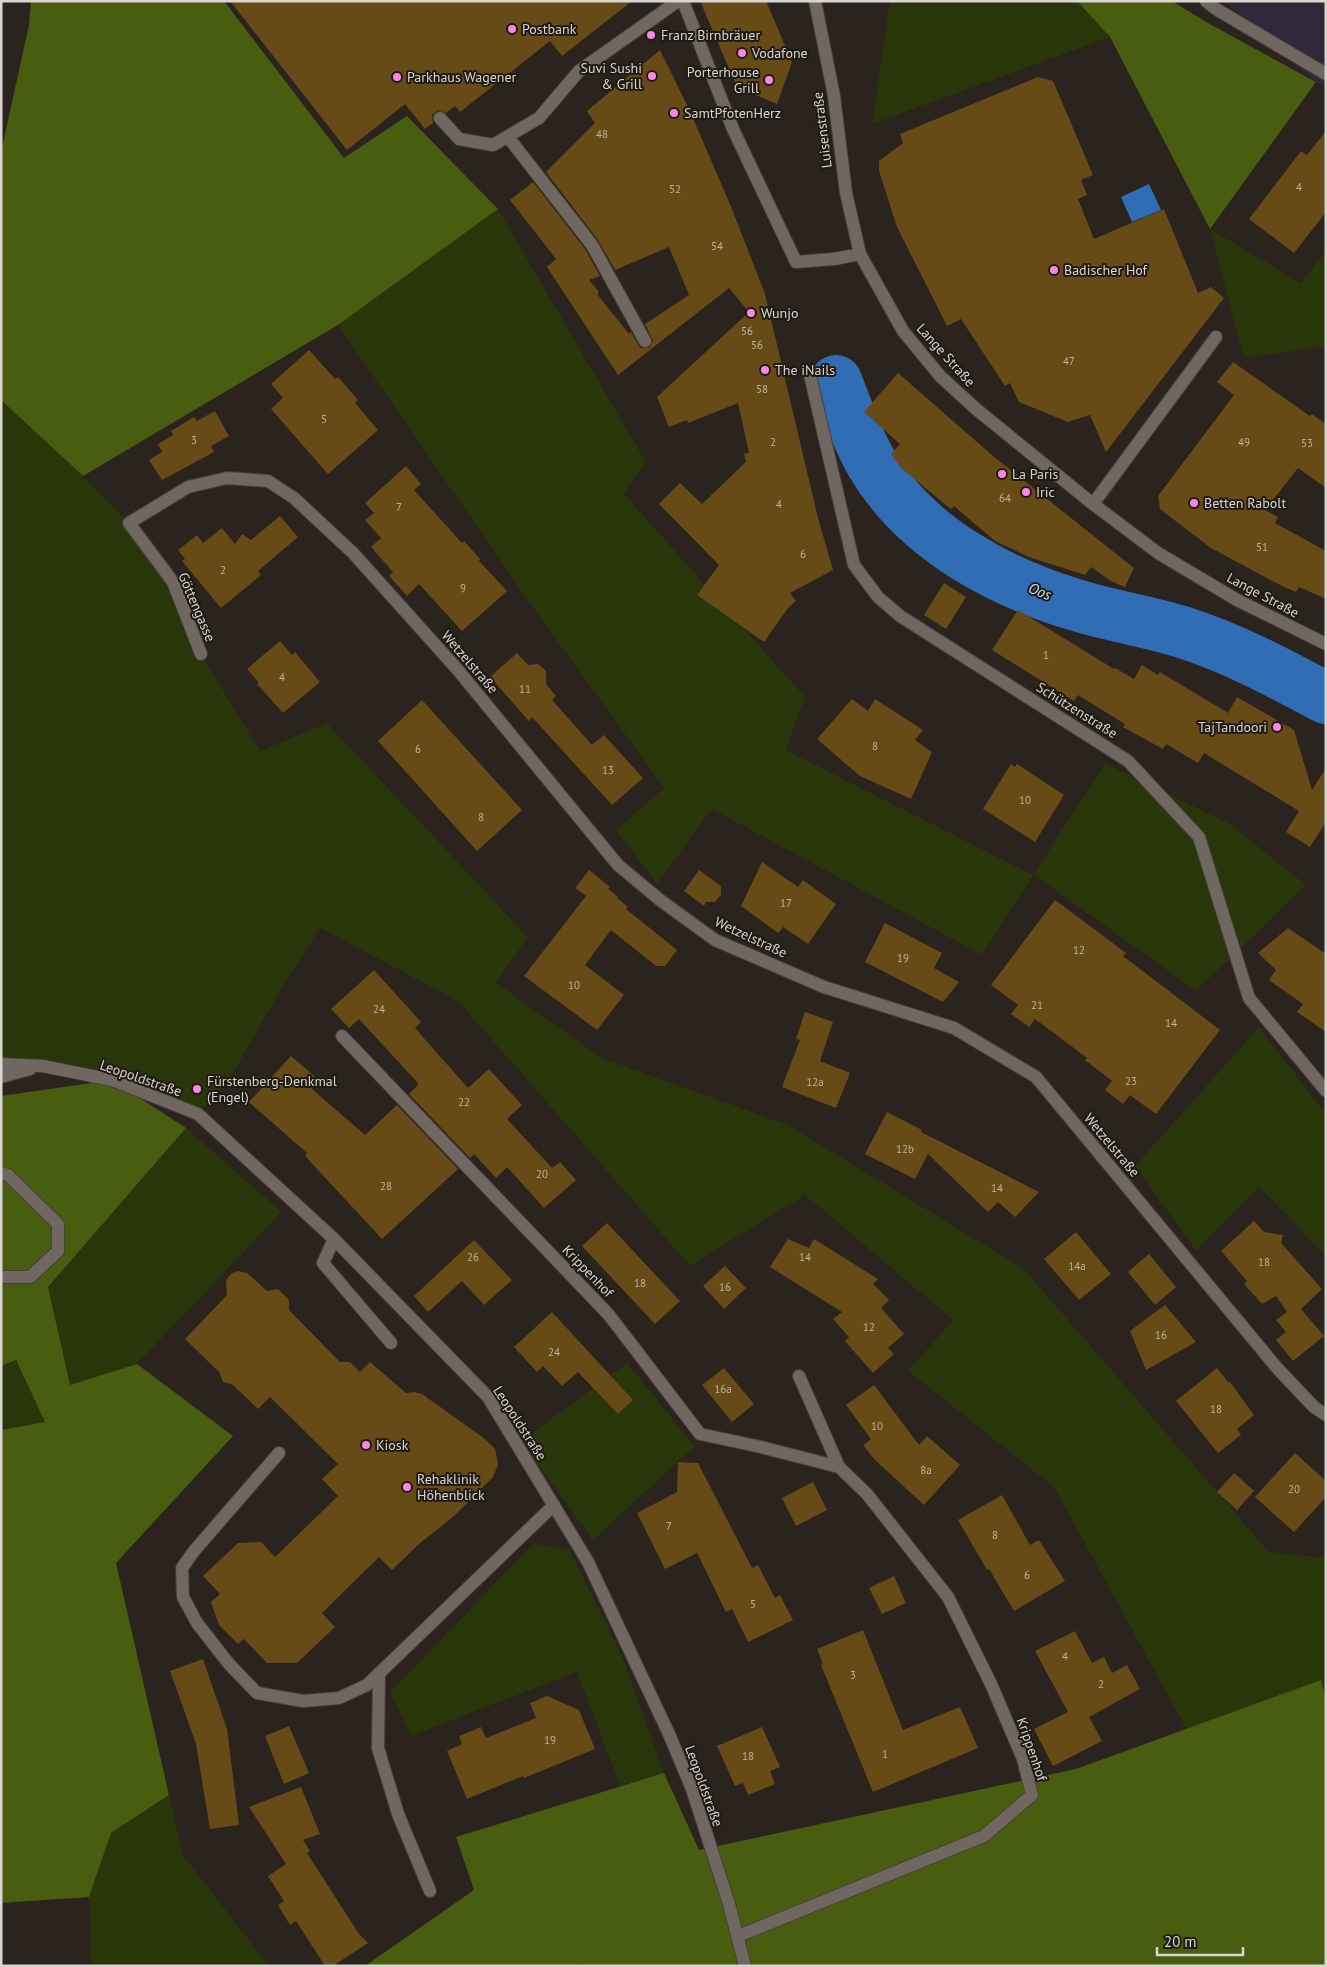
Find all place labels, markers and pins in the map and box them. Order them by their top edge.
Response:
place label: Postbank [522,20,577,38]
marker: Postbank [506,23,518,35]
place label: Franz Birnbräuer [661,26,760,44]
marker: Franz Birnbräuer [645,29,657,41]
place label: Vodafone [751,44,808,62]
marker: Vodafone [736,47,748,59]
place label: Suvi Sushi & Grill [580,59,642,93]
place label: Porterhouse Grill [687,63,759,97]
place label: Parkhaus Wagener [407,68,517,86]
marker: Suvi Sushi & Grill [646,70,658,82]
marker: Parkhaus Wagener [391,71,403,83]
marker: Porterhouse Grill [763,74,775,86]
place label: SamtPfotenHerz [684,104,781,122]
marker: SamtPfotenHerz [668,107,680,119]
place label: Badischer Hof [1064,261,1148,279]
marker: Badischer Hof [1048,264,1060,276]
place label: Wunjo [761,304,798,322]
marker: Wunjo [745,307,757,319]
place label: The iNails [775,361,835,379]
marker: The iNails [759,364,771,376]
place label: La Paris [1012,465,1058,483]
marker: La Paris [996,468,1008,480]
place label: Iric [1036,483,1055,501]
marker: Iric [1020,486,1032,498]
place label: Betten Rabolt [1204,494,1286,512]
marker: Betten Rabolt [1188,497,1200,509]
place label: TajTandoori [1198,718,1267,736]
marker: TajTandoori [1271,721,1283,733]
place label: Fürstenberg-Denkmal (Engel) [207,1072,337,1106]
marker: Fürstenberg-Denkmal (Engel) [191,1083,203,1095]
place label: Kiosk [376,1436,409,1454]
marker: Kiosk [360,1439,372,1451]
place label: Rehaklinik Höhenblick [417,1470,485,1504]
marker: Rehaklinik Höhenblick [401,1481,413,1493]

